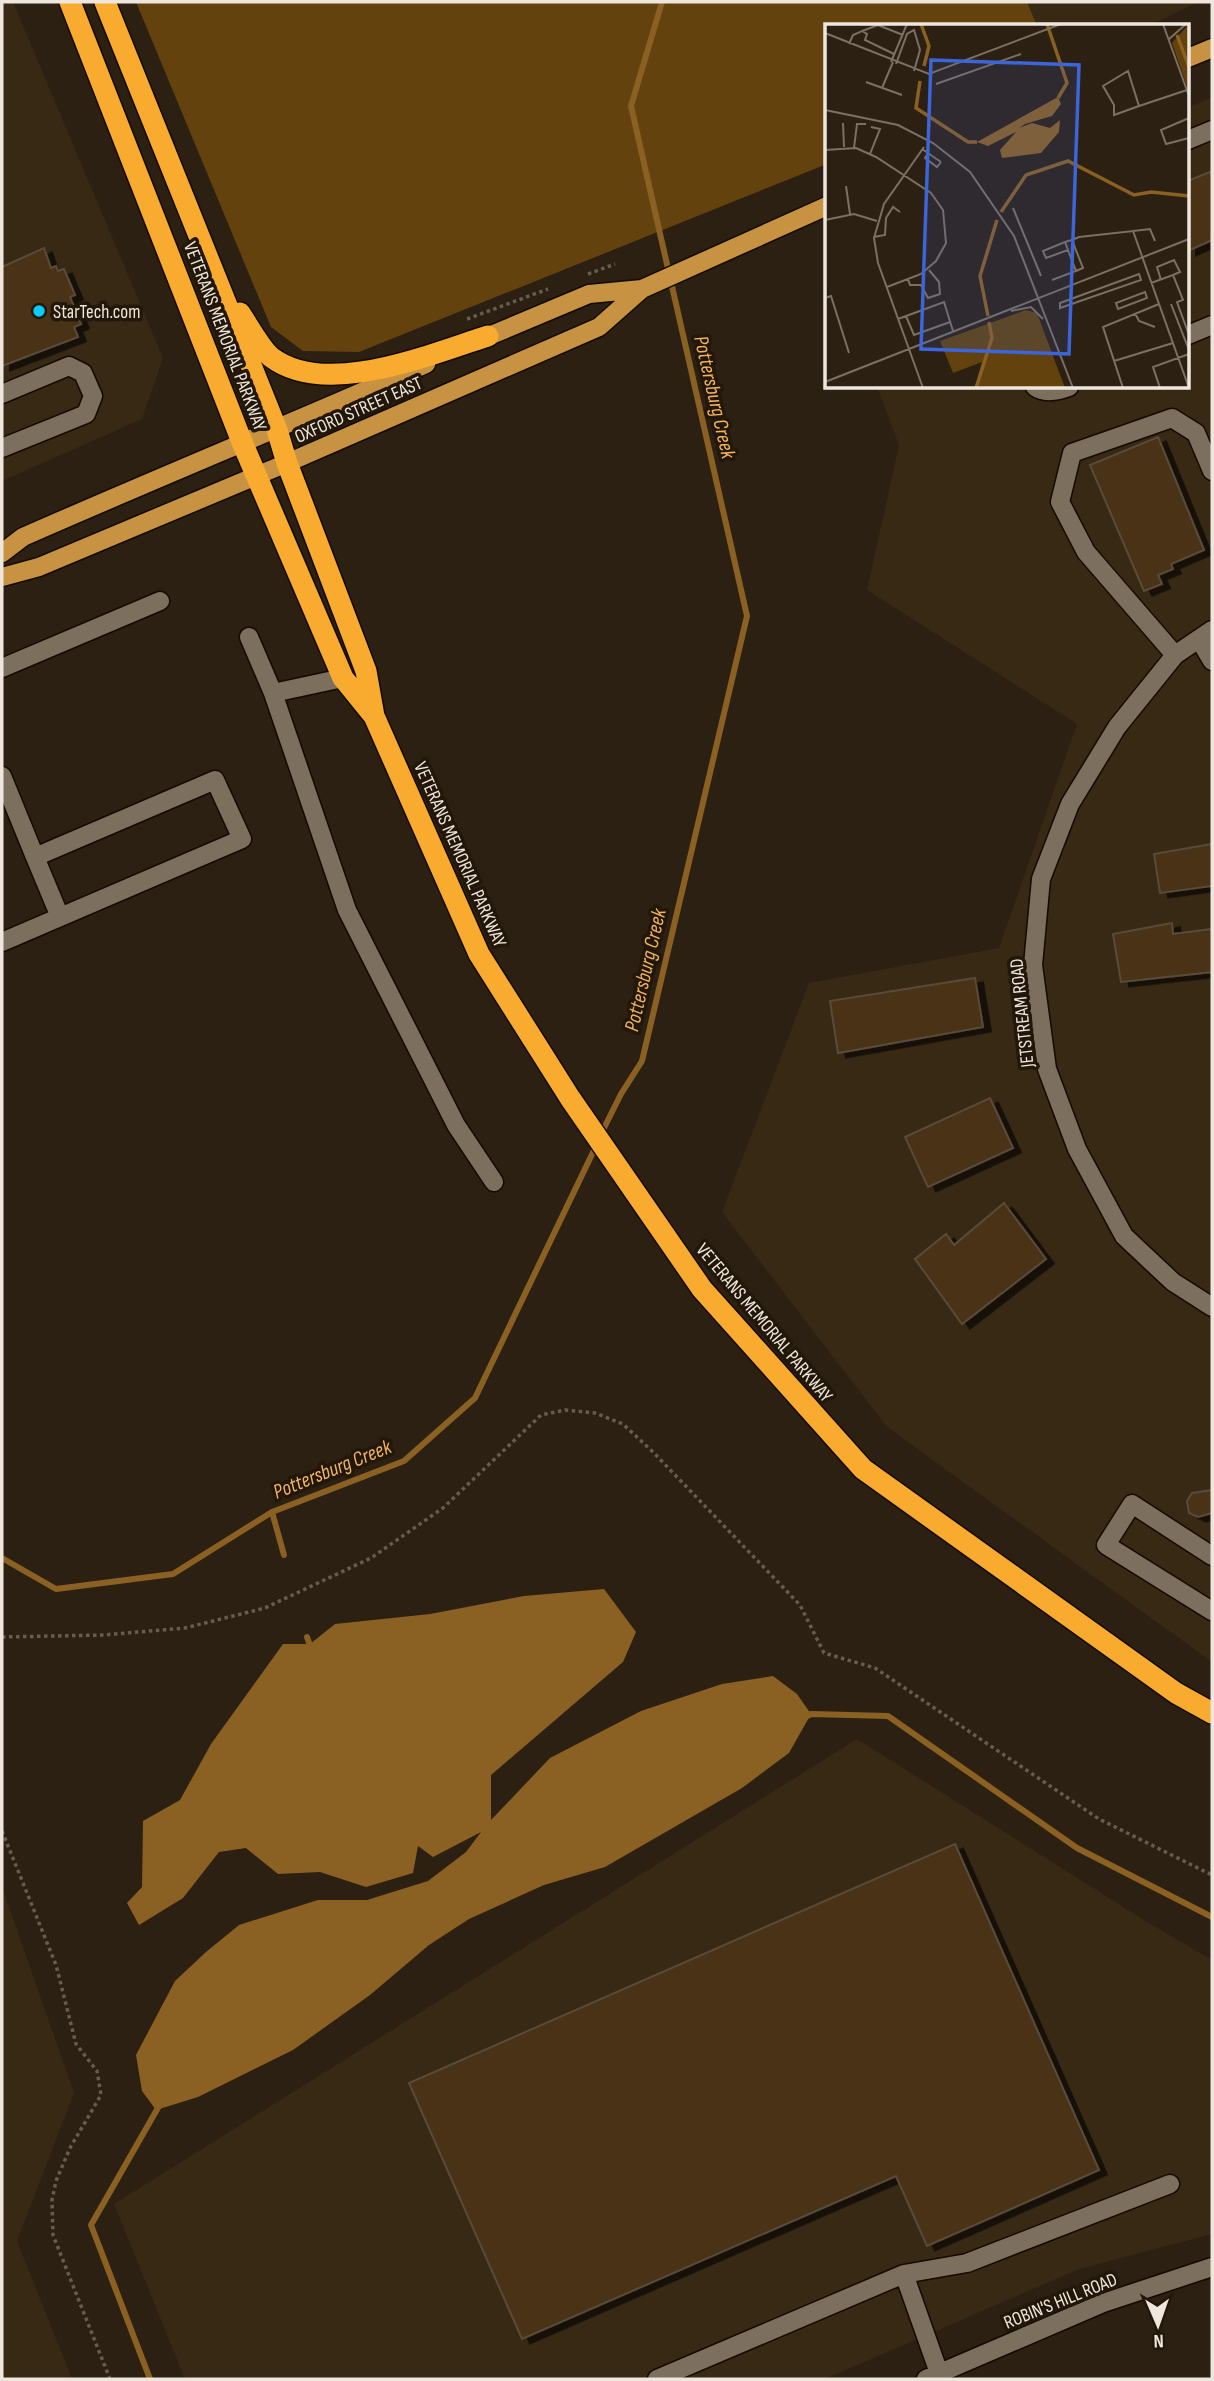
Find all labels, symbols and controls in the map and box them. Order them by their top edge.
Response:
inset map [825,24,1190,388]
street label: VETERANS MEMORIAL PARKWAY [178,239,271,434]
place label: StarTech.com [53,301,140,324]
marker: StarTech.com [31,303,47,319]
water label: Pottersburg Creek [688,333,741,462]
street label: OXFORD STREET EAST [291,372,426,449]
street label: VETERANS MEMORIAL PARKWAY [408,758,511,951]
water label: Pottersburg Creek [619,905,672,1034]
street label: JETSTREAM ROAD [1005,957,1040,1069]
street label: VETERANS MEMORIAL PARKWAY [691,1239,837,1407]
water label: Pottersburg Creek [269,1434,396,1504]
street label: ROBIN'S HILL ROAD [1001,2268,1121,2335]
north arrow [1123,2290,1193,2360]
text: N [1153,2329,1164,2352]

